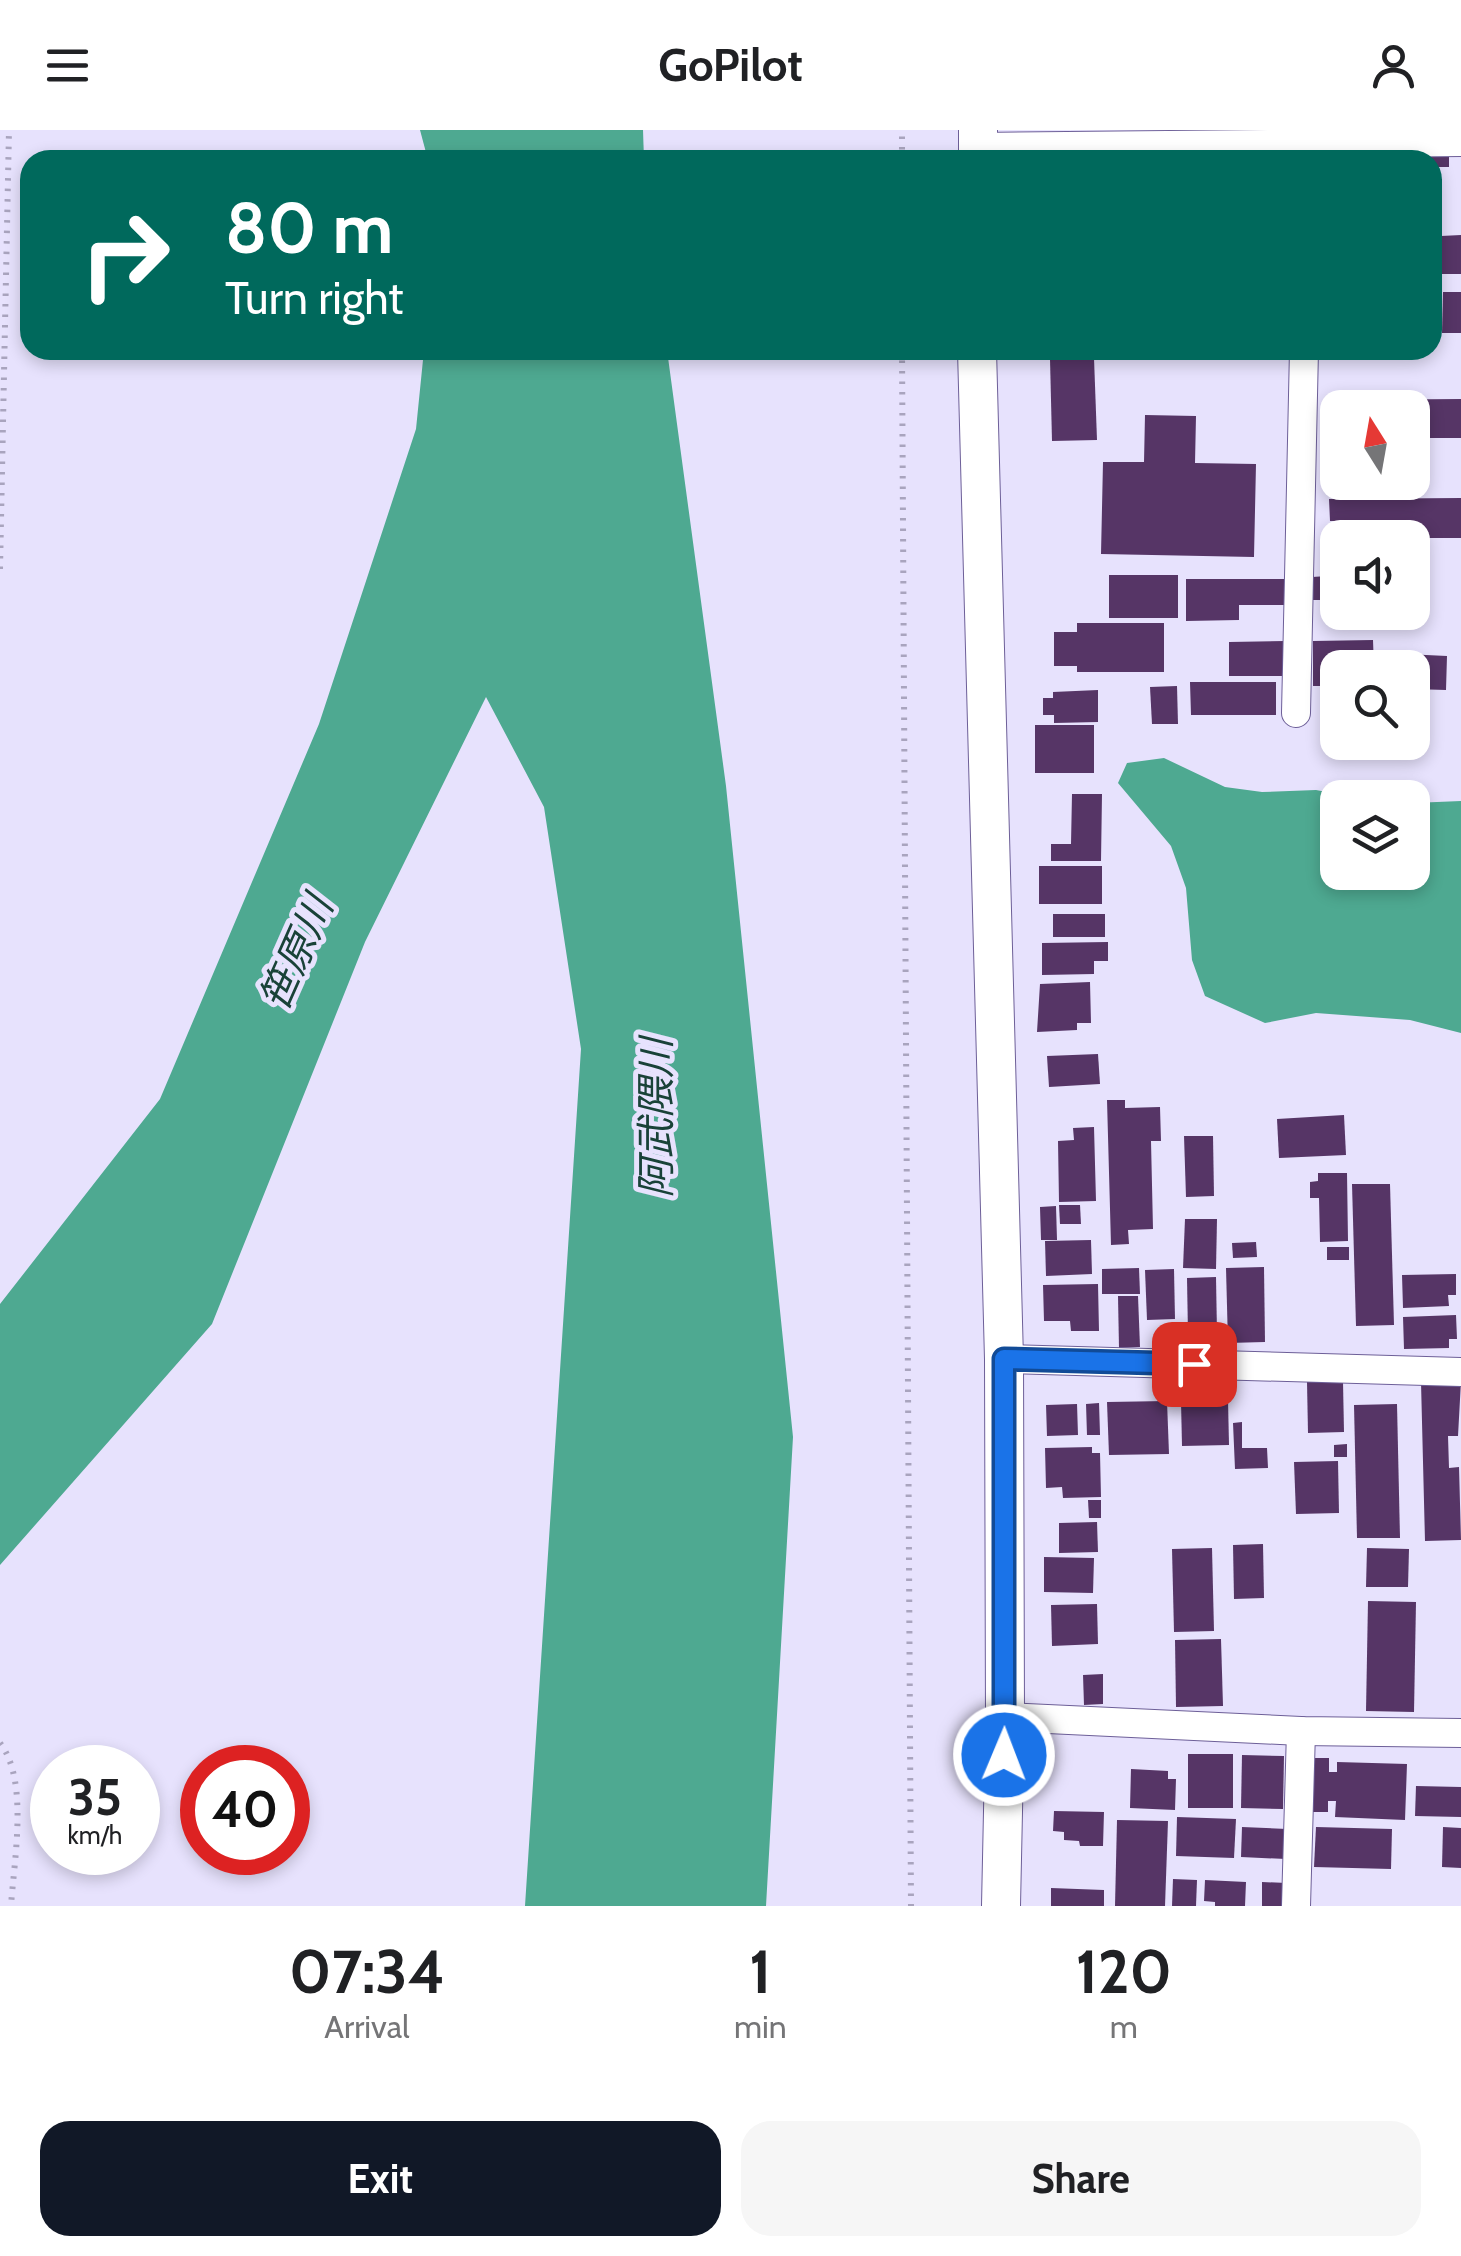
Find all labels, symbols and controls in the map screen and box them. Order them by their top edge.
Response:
icon: menu [40,38,95,93]
text: GoPilot [658,38,803,92]
icon: person [1366,38,1421,93]
text: 80 m [225,185,393,271]
icon: right [60,190,190,320]
text: Turn right [225,271,404,325]
north arrow [1320,390,1430,500]
map controls [1320,390,1430,890]
button: sound [1320,520,1430,630]
button: search [1320,650,1430,760]
button: layers [1320,780,1430,890]
water label: 笹原川 [249,884,344,1018]
water label: 阿武隈川 [631,1034,680,1198]
pin [1152,1322,1237,1407]
icon: arrive [1167,1337,1222,1392]
position arrow [952,1703,1056,1807]
speed limit sign: 40 [180,1745,310,1875]
text: 35 [68,1767,122,1828]
text: km/h [68,1820,122,1850]
text: 07:34 [289,1935,445,2008]
text: 1 [749,1935,771,2008]
text: 120 [1076,1935,1172,2008]
text: Arrival [324,2007,410,2046]
text: min [734,2007,787,2046]
text: m [1110,2007,1138,2046]
button: Exit [40,2121,721,2236]
button: Share [741,2121,1421,2236]

